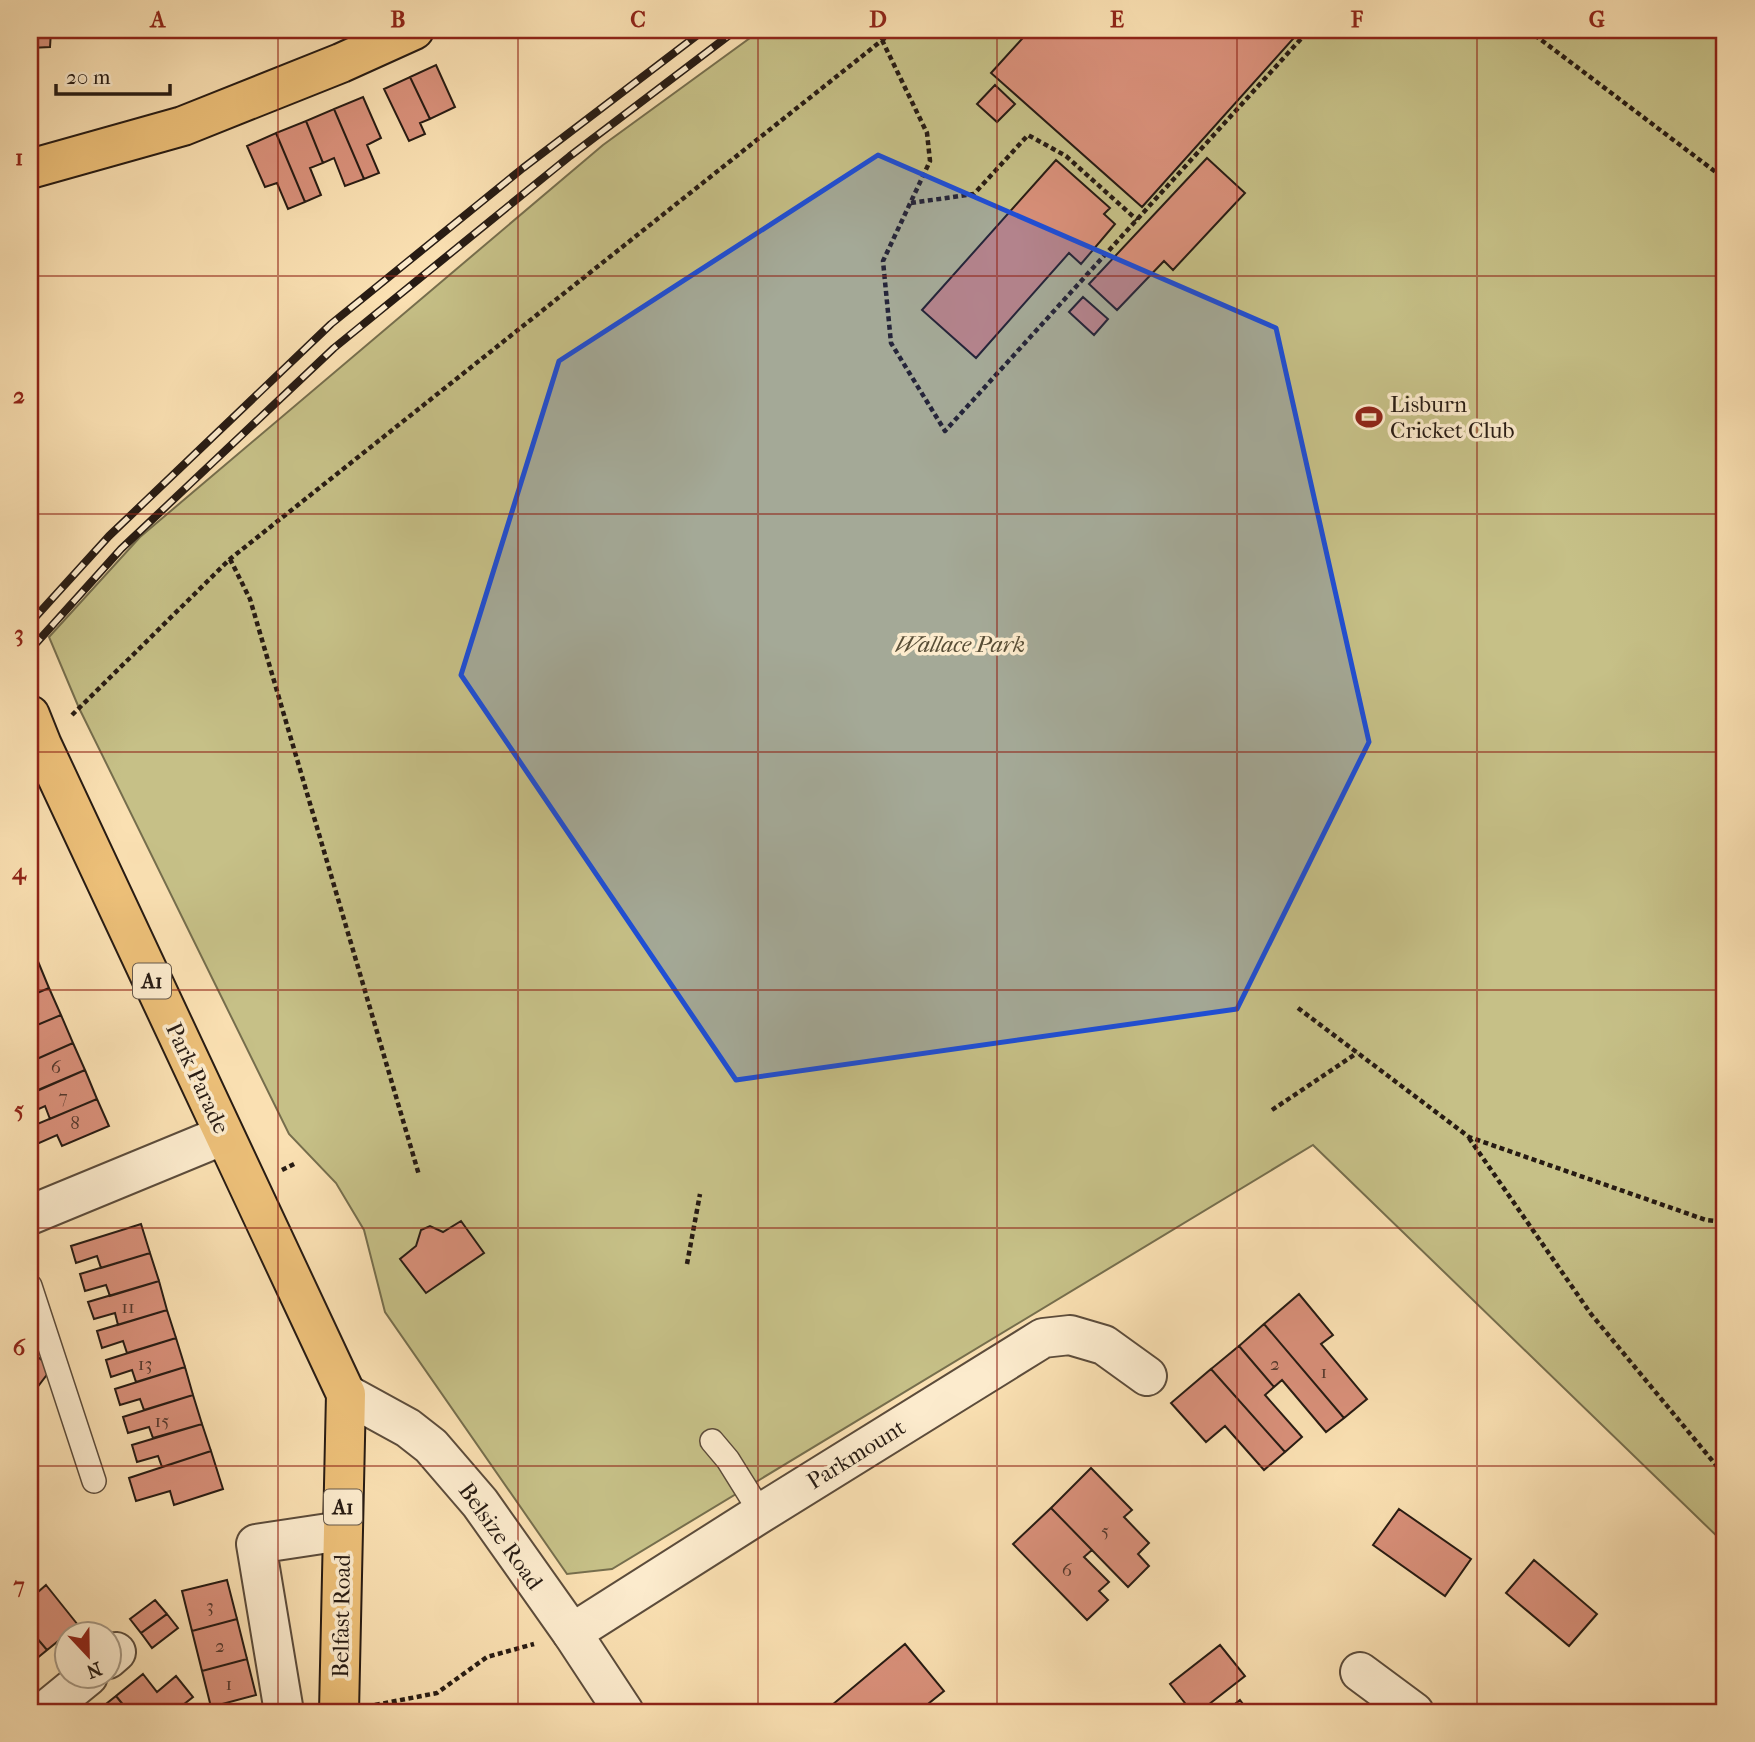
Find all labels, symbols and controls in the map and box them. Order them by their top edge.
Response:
text: A [149,6,167,33]
text: B [391,6,406,33]
text: C [630,6,646,33]
text: D [869,6,887,33]
text: E [1110,6,1124,33]
text: F [1350,6,1364,33]
text: G [1589,6,1605,33]
scale bar [56,52,170,96]
text: 20 m [66,65,111,89]
text: 1 [15,144,23,171]
text: 2 [13,382,25,409]
place label: Lisburn Cricket Club [1390,391,1515,444]
sports icon: Lisburn Cricket Club [1354,402,1384,432]
text: 3 [14,620,24,647]
park label: Wallace Park [895,631,1025,658]
text: 4 [11,858,27,885]
road number: A1 [133,964,171,998]
street label: Park Parade [160,1018,235,1138]
house number: 6 [51,1056,62,1078]
house number: 7 [58,1086,68,1108]
text: 5 [14,1096,24,1123]
house number: 8 [70,1112,80,1134]
house number: 11 [121,1296,135,1318]
text: 6 [13,1334,26,1361]
house number: 13 [138,1353,152,1375]
house number: 2 [1270,1353,1280,1375]
house number: 1 [1321,1361,1327,1383]
house number: 15 [155,1410,169,1432]
street label: Parkmount [802,1414,910,1495]
street label: Belsize Road [453,1478,549,1595]
road number: A1 [324,1490,362,1524]
house number: 5 [1101,1520,1109,1542]
street label: Belfast Road [327,1553,356,1678]
house number: 6 [1062,1559,1073,1581]
text: 7 [12,1572,25,1599]
house number: 3 [206,1595,214,1617]
north arrow [52,1620,122,1690]
house number: 2 [215,1635,225,1657]
text: N [83,1657,105,1683]
house number: 1 [226,1673,232,1695]

